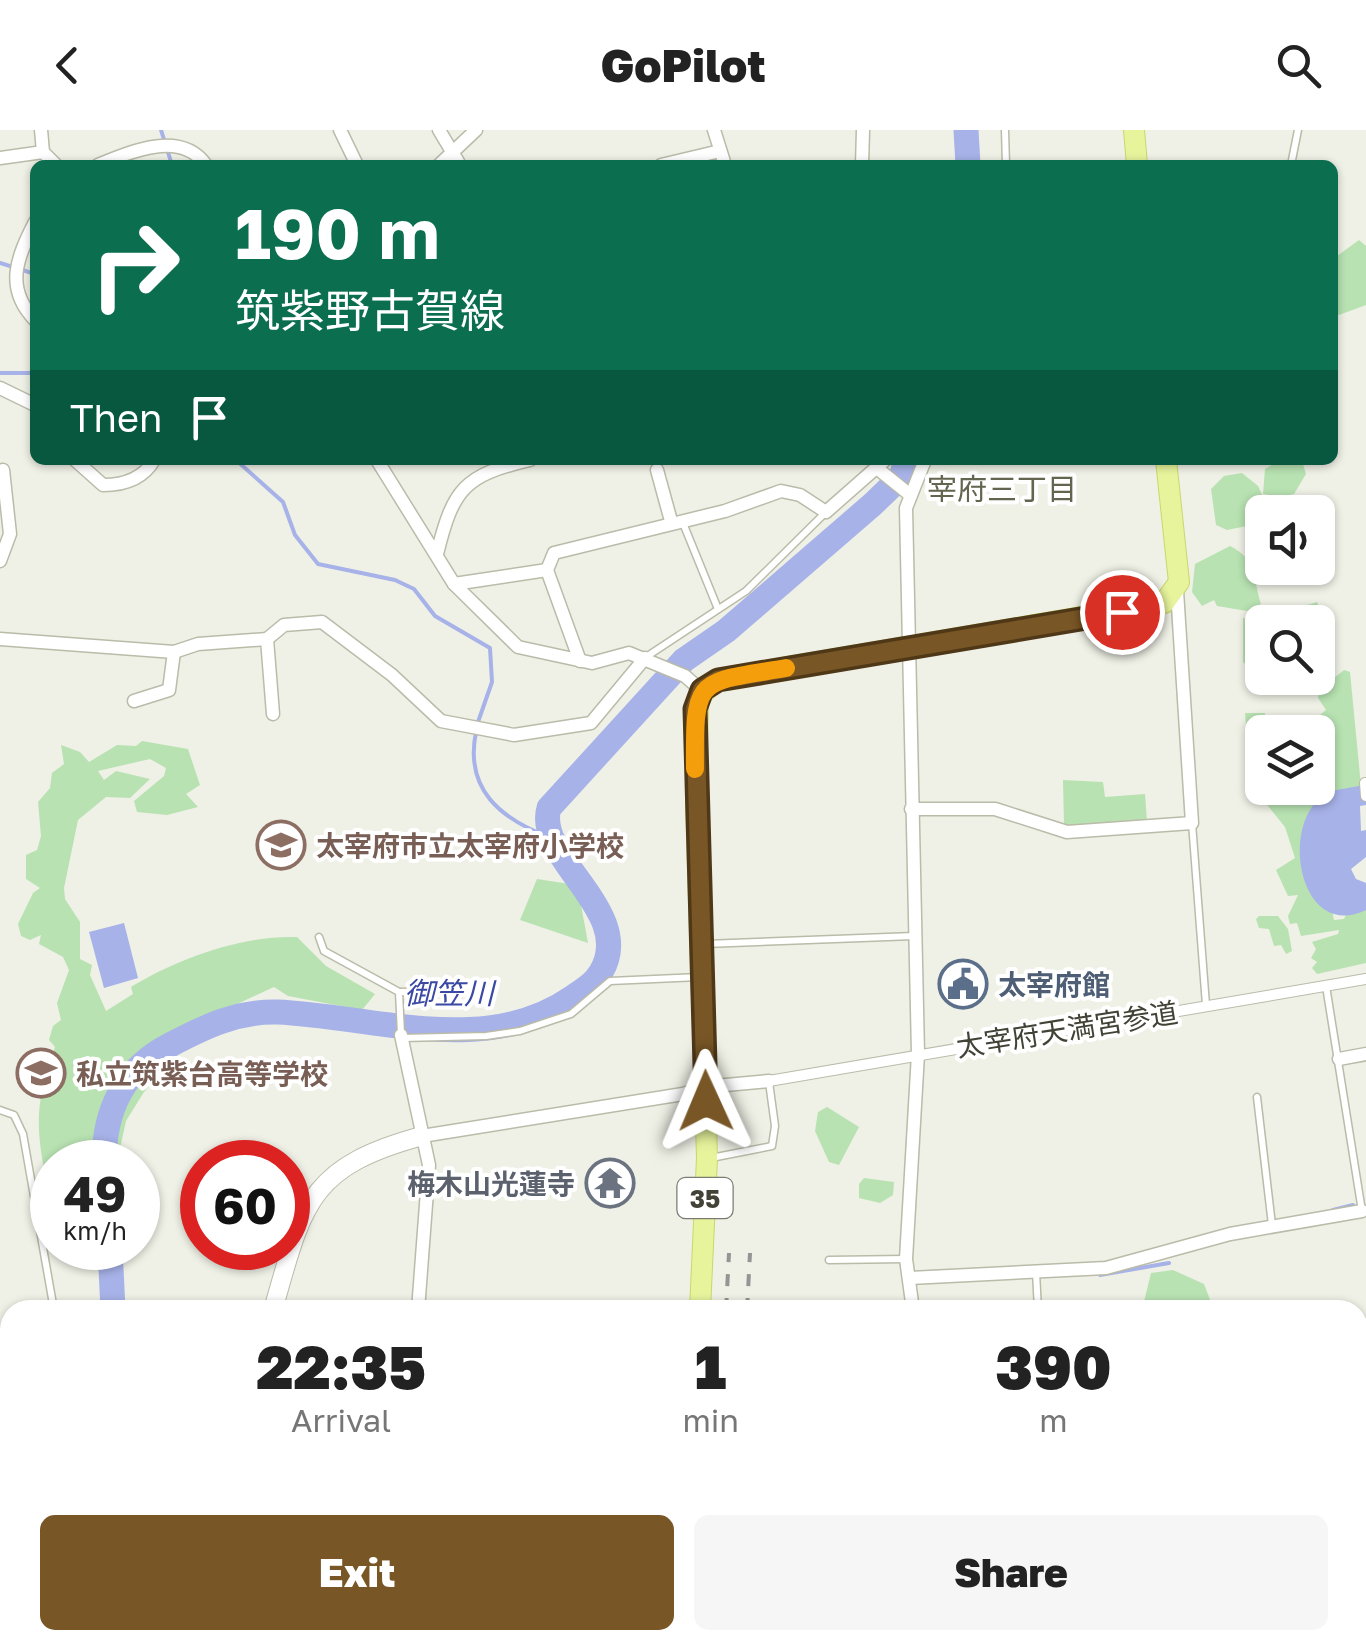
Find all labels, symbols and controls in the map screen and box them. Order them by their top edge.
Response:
icon: back [40,38,95,93]
text: GoPilot [600,38,766,92]
icon: search [1271,38,1326,93]
text: 190 m [235,190,440,274]
icon: right [70,200,200,330]
text: 筑紫野古賀線 [235,283,505,337]
icon: arrive [182,390,237,445]
text: Then [70,395,162,440]
district label: 宰府三丁目 [927,471,1077,507]
map controls [1245,495,1335,805]
button: sound [1245,495,1335,585]
pin [1080,570,1165,655]
icon: arrive [1095,585,1150,640]
button: search [1245,605,1335,695]
button: layers [1245,715,1335,805]
school or university icon: 太宰府市立太宰府小学校 [255,819,307,871]
place label: 太宰府市立太宰府小学校 [316,829,624,862]
public building icon: 太宰府館 [937,958,989,1010]
place label: 太宰府館 [998,968,1110,1001]
water label: 御笠川 [404,975,497,1011]
street label: 太宰府天満宮参道 [954,995,1180,1063]
school or university icon: 私立筑紫台高等学校 [15,1047,67,1099]
position arrow [654,1049,758,1153]
place label: 私立筑紫台高等学校 [76,1057,328,1090]
speed limit sign: 60 [180,1140,310,1270]
temple icon: 梅木山光蓮寺 [584,1157,636,1209]
text: 49 [63,1163,126,1223]
place label: 梅木山光蓮寺 [407,1167,575,1200]
road number: 35 [678,1178,732,1218]
text: km/h [63,1215,127,1246]
text: 22:35 [256,1330,426,1402]
text: 1 [695,1330,727,1402]
text: 390 [995,1330,1112,1402]
text: Arrival [291,1401,391,1439]
text: min [682,1401,739,1439]
text: m [1039,1401,1068,1439]
button: Exit [40,1515,674,1630]
button: Share [694,1515,1328,1630]

